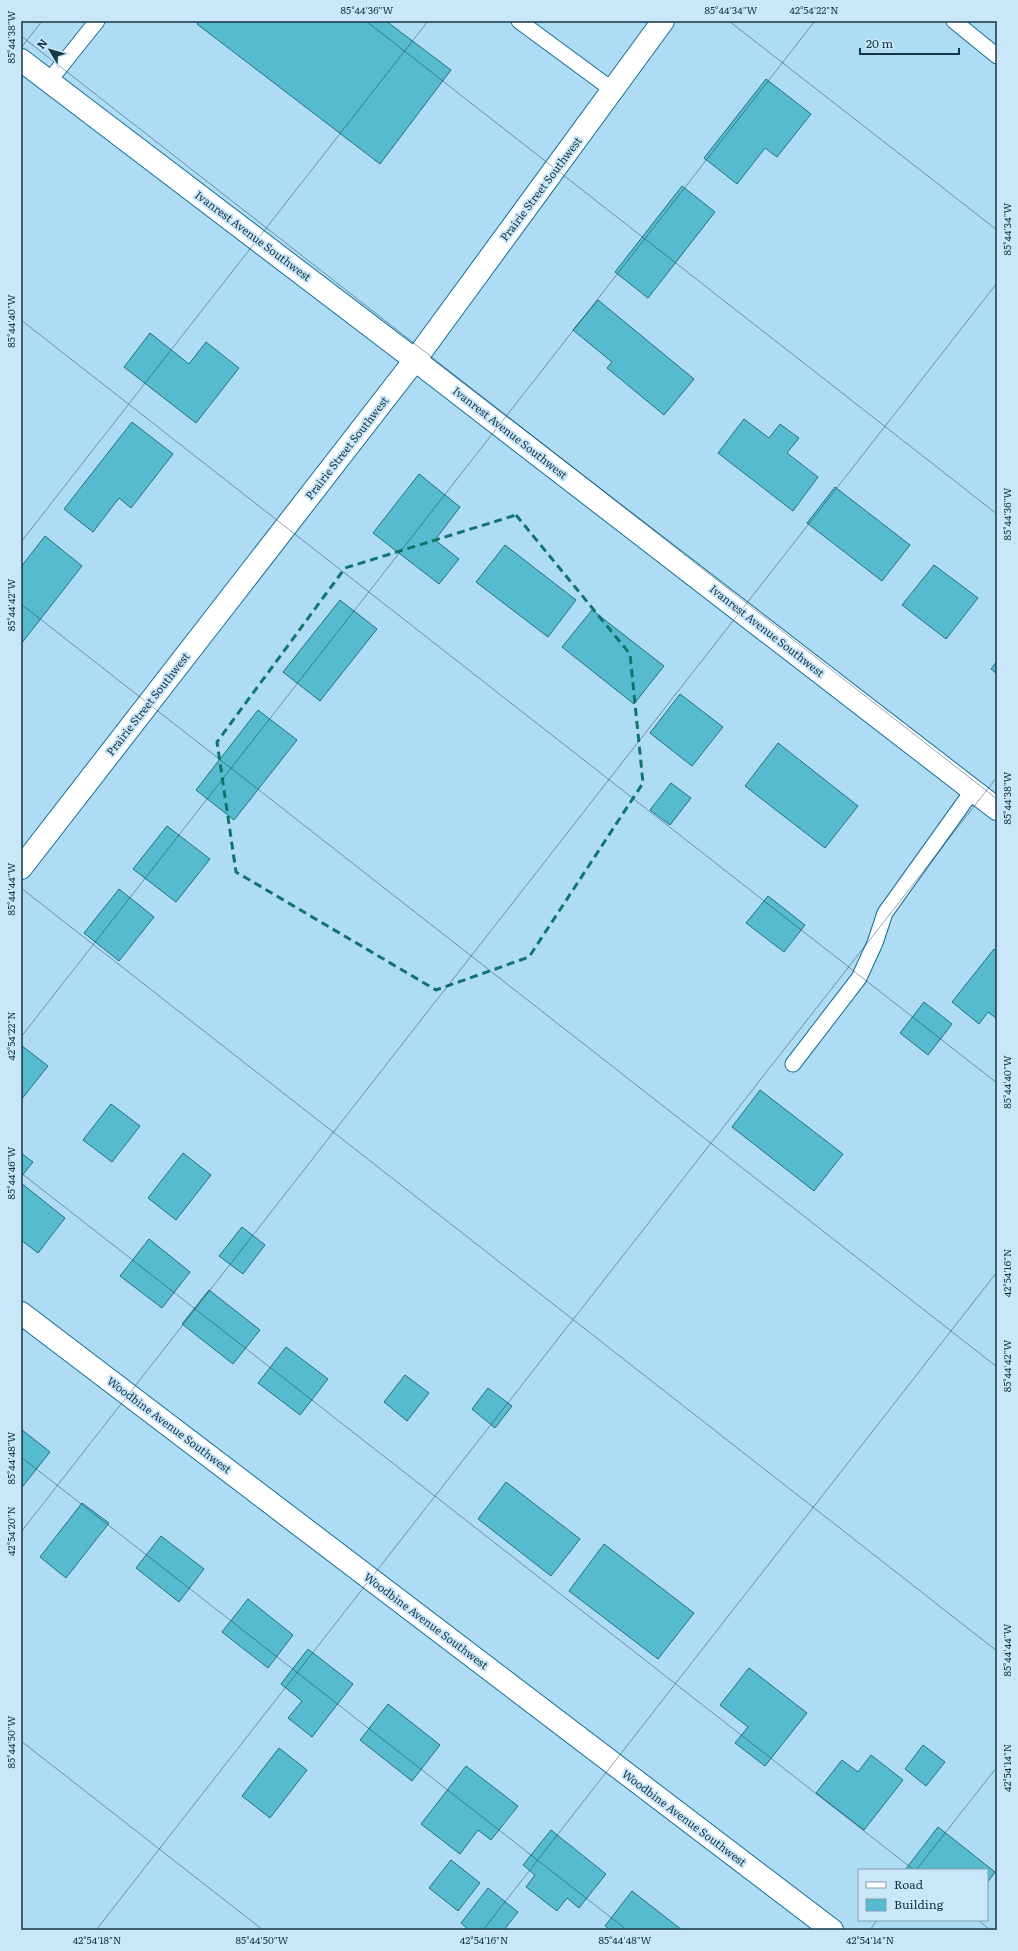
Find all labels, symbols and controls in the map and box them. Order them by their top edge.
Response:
text: 85°44'36"W [341,2,393,17]
text: 85°44'34"W [705,2,758,17]
text: 42°54'22"N [789,2,839,17]
text: 85°44'38"W [3,10,18,63]
north arrow [30,30,70,70]
scale bar [860,30,959,56]
text: 20 m [866,34,893,52]
text: N [32,35,50,52]
street label: Prairie Street Southwest [496,132,585,244]
street label: Ivanrest Avenue Southwest [192,186,315,284]
text: 85°44'34"W [999,202,1014,255]
text: 85°44'40"W [3,294,18,348]
street label: Ivanrest Avenue Southwest [450,382,572,482]
street label: Prairie Street Southwest [301,392,392,502]
text: 85°44'36"W [999,488,1014,540]
text: 85°44'42"W [3,579,18,631]
street label: Ivanrest Avenue Southwest [707,580,829,680]
street label: Prairie Street Southwest [102,648,193,758]
text: 85°44'38"W [999,771,1014,824]
text: 85°44'44"W [3,862,18,916]
text: 42°54'22"N [3,1011,18,1061]
text: 85°44'40"W [999,1055,1014,1109]
text: 85°44'46"W [3,1146,18,1199]
text: 42°54'16"N [999,1249,1014,1297]
text: 85°44'42"W [999,1340,1014,1392]
street label: Woodbine Avenue Southwest [104,1372,236,1477]
text: 85°44'48"W [3,1431,18,1485]
text: 42°54'20"N [3,1506,18,1556]
street label: Woodbine Avenue Southwest [361,1568,493,1673]
text: 85°44'44"W [999,1623,1014,1677]
text: 85°44'50"W [3,1715,18,1768]
text: 42°54'14"N [999,1744,1014,1792]
street label: Woodbine Avenue Southwest [619,1765,751,1870]
legend [858,1869,988,1921]
text: Road [894,1875,924,1893]
text: Building [894,1895,944,1913]
text: 42°54'18"N [73,1932,121,1947]
text: 85°44'50"W [236,1932,289,1947]
text: 42°54'16"N [460,1932,508,1947]
text: 85°44'48"W [598,1932,652,1947]
text: 42°54'14"N [846,1932,894,1947]

